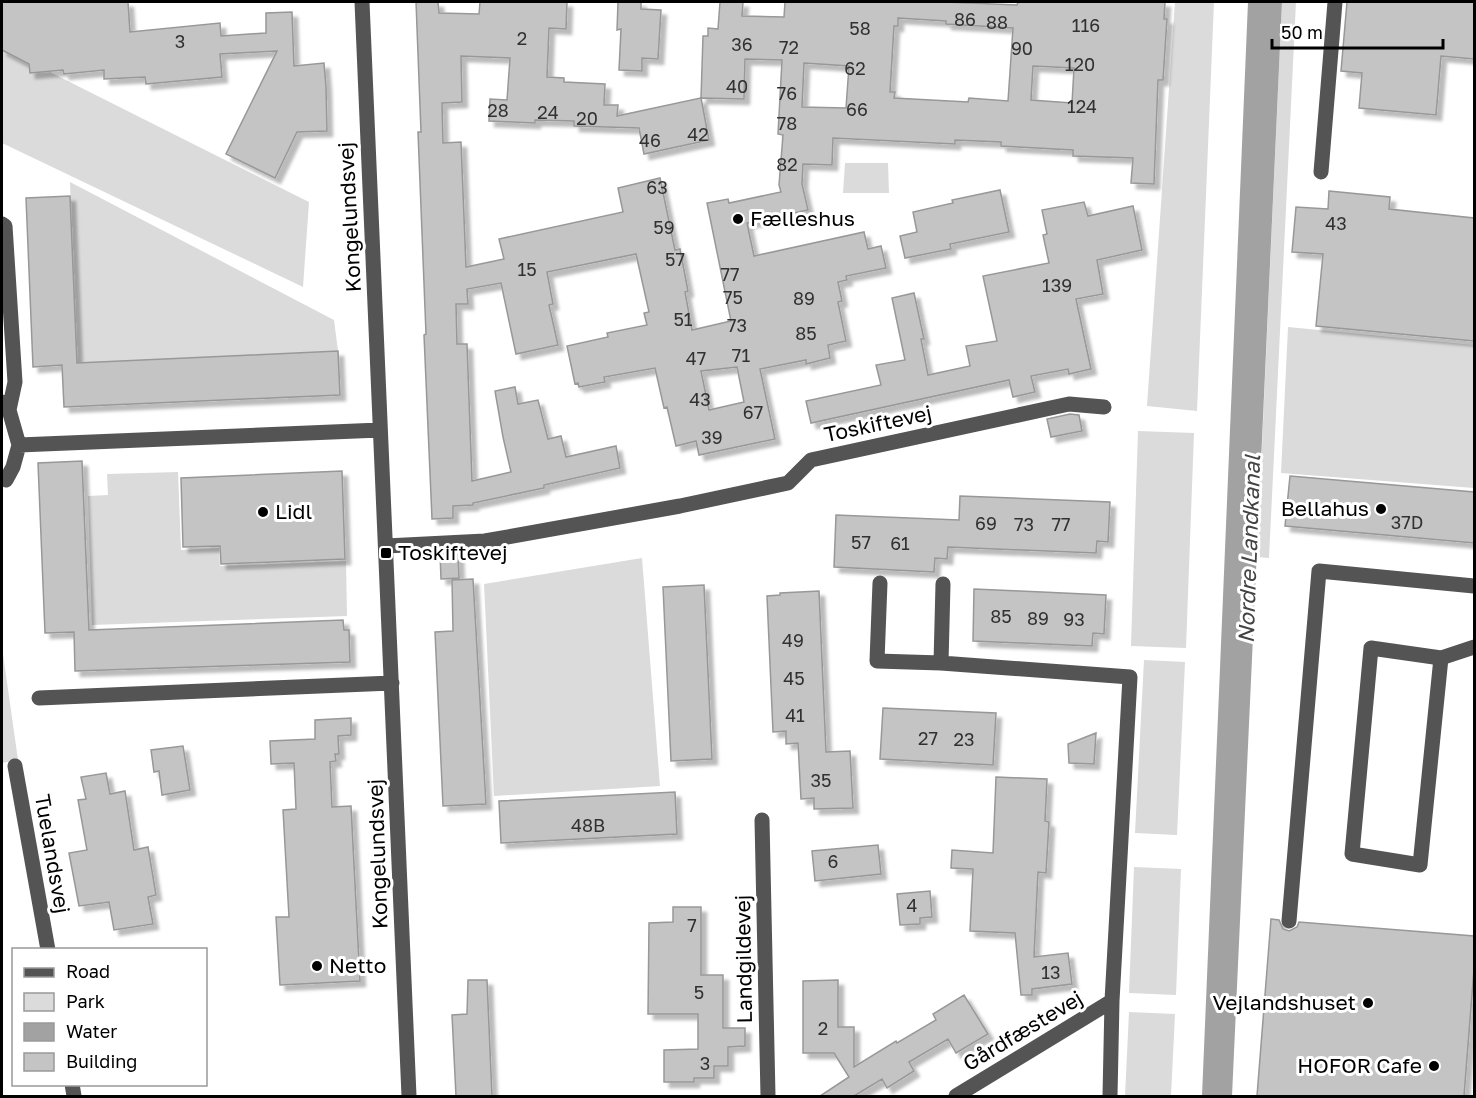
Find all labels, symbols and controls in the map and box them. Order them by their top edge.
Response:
house number: 86 [954,8,976,30]
house number: 88 [986,11,1008,33]
scale bar [1272,12,1443,50]
house number: 116 [1072,14,1100,36]
house number: 58 [849,17,871,39]
text: 50 m [1281,21,1323,43]
house number: 2 [517,27,527,49]
house number: 3 [175,30,185,52]
house number: 36 [731,33,753,55]
house number: 72 [779,36,799,58]
house number: 90 [1011,37,1033,59]
house number: 120 [1065,53,1095,75]
house number: 62 [844,57,866,79]
house number: 40 [726,75,748,97]
house number: 76 [777,82,797,104]
house number: 124 [1067,95,1097,117]
house number: 66 [846,98,868,120]
house number: 28 [487,99,509,121]
house number: 24 [537,101,559,123]
house number: 20 [576,107,598,129]
house number: 78 [777,112,797,134]
house number: 42 [687,123,709,145]
house number: 46 [639,129,661,151]
street label: Kongelundsvej [332,141,366,293]
house number: 82 [776,153,798,175]
house number: 63 [646,176,668,198]
place label: Fælleshus [750,205,855,231]
marker: Fælleshus [731,212,745,226]
house number: 43 [1325,212,1347,234]
house number: 59 [653,216,675,238]
house number: 57 [665,248,685,270]
house number: 15 [517,258,537,280]
house number: 77 [720,263,740,285]
house number: 139 [1042,274,1072,296]
house number: 75 [723,286,743,308]
house number: 89 [793,287,815,309]
house number: 51 [673,308,693,330]
house number: 73 [727,314,747,336]
house number: 85 [795,322,817,344]
house number: 71 [732,344,750,366]
house number: 47 [686,347,706,369]
house number: 43 [689,388,711,410]
street label: Toskiftevej [822,399,934,447]
house number: 67 [743,401,763,423]
house number: 39 [701,426,723,448]
water label: Nordre Landkanal [1232,453,1265,644]
place label: Bellahus [1281,495,1369,521]
place label: Lidl [275,498,312,524]
marker: Bellahus [1374,502,1388,516]
marker: Lidl [256,505,270,519]
house number: 37D [1391,511,1423,533]
house number: 69 [975,512,997,534]
house number: 73 [1014,513,1034,535]
house number: 77 [1051,513,1071,535]
house number: 57 [851,531,871,553]
house number: 61 [890,532,910,554]
place label: Toskiftevej [398,539,508,565]
marker: Toskiftevej [379,546,393,560]
house number: 85 [990,605,1012,627]
house number: 89 [1027,607,1049,629]
house number: 93 [1063,608,1085,630]
house number: 49 [782,629,804,651]
house number: 45 [783,667,805,689]
house number: 41 [785,704,805,726]
house number: 27 [918,727,938,749]
house number: 23 [954,728,974,750]
house number: 35 [811,769,831,791]
street label: Kongelundsvej [361,779,393,930]
street label: Tuelandsvej [30,792,76,916]
house number: 48B [571,814,605,836]
house number: 6 [828,850,838,872]
street label: Landgildevej [729,894,757,1024]
house number: 4 [907,894,918,916]
house number: 7 [687,914,697,936]
legend [12,948,207,1086]
place label: Netto [329,952,386,978]
marker: Netto [310,959,324,973]
text: Road [66,960,110,982]
house number: 13 [1041,961,1061,983]
house number: 5 [694,981,704,1003]
street label: Gårdfæstevej [958,984,1087,1076]
place label: Vejlandshuset [1213,989,1356,1015]
text: Park [66,990,105,1012]
marker: Vejlandshuset [1361,996,1375,1010]
house number: 2 [818,1017,828,1039]
text: Water [66,1020,117,1042]
text: Building [66,1050,137,1072]
house number: 3 [700,1052,710,1074]
place label: HOFOR Cafe [1297,1052,1422,1078]
marker: HOFOR Cafe [1427,1059,1441,1073]

